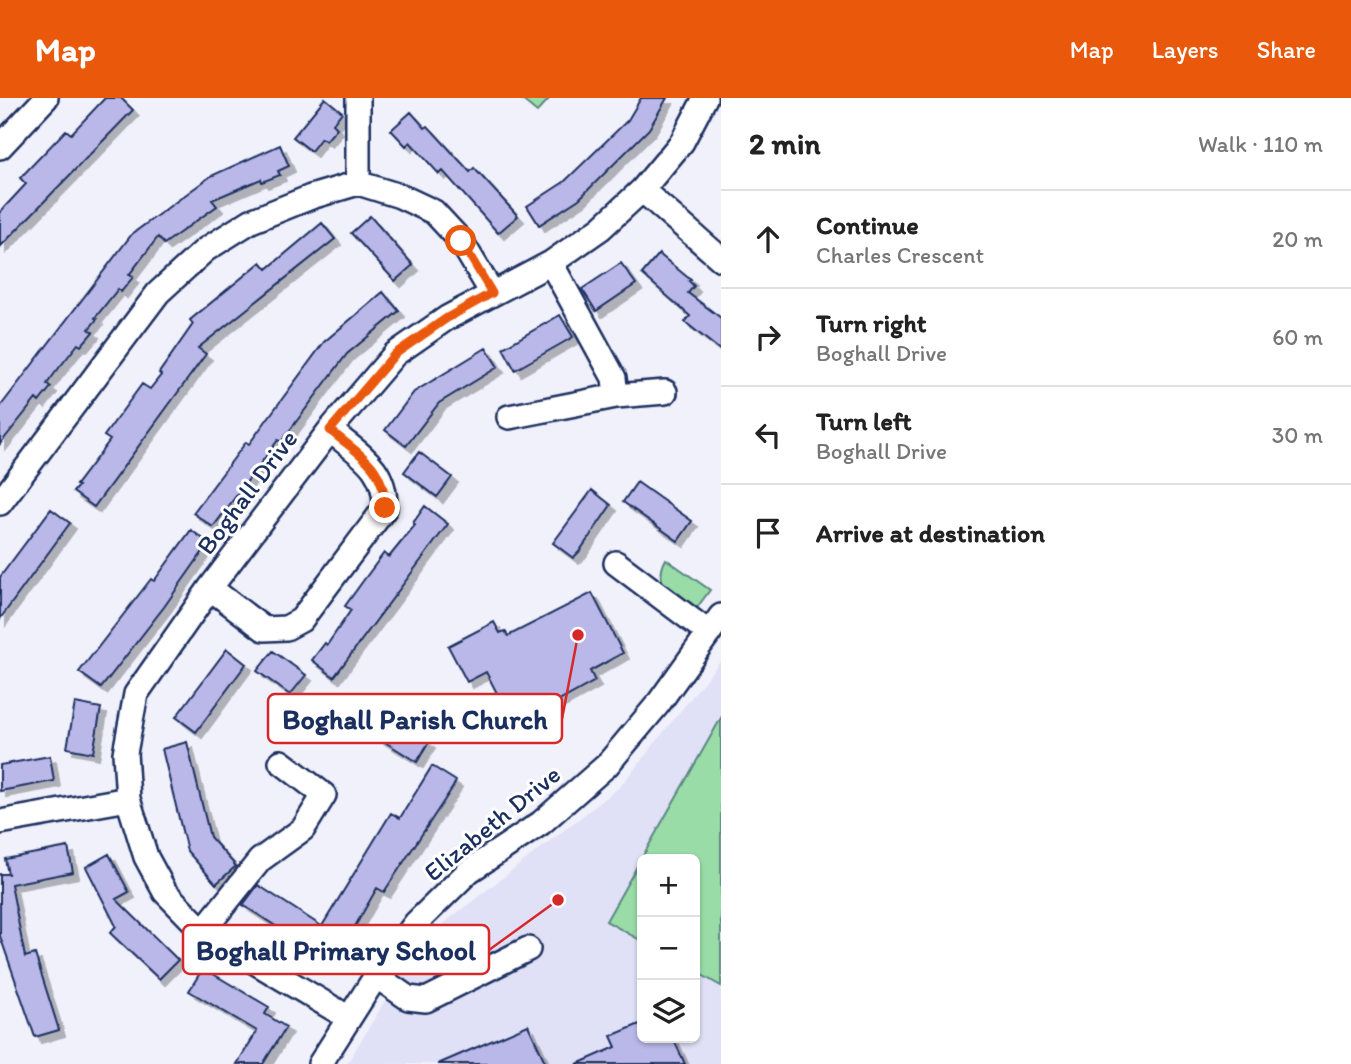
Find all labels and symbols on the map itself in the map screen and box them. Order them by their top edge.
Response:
route start [445,225,476,256]
street label: Boghall Drive [190,423,304,561]
route end [369,492,400,523]
callout: Boghall Parish Church [268,694,562,743]
text: Boghall Parish Church [282,702,548,736]
street label: Elizabeth Drive [417,758,567,888]
callout: Boghall Primary School [183,925,489,974]
text: Boghall Primary School [196,933,476,967]

